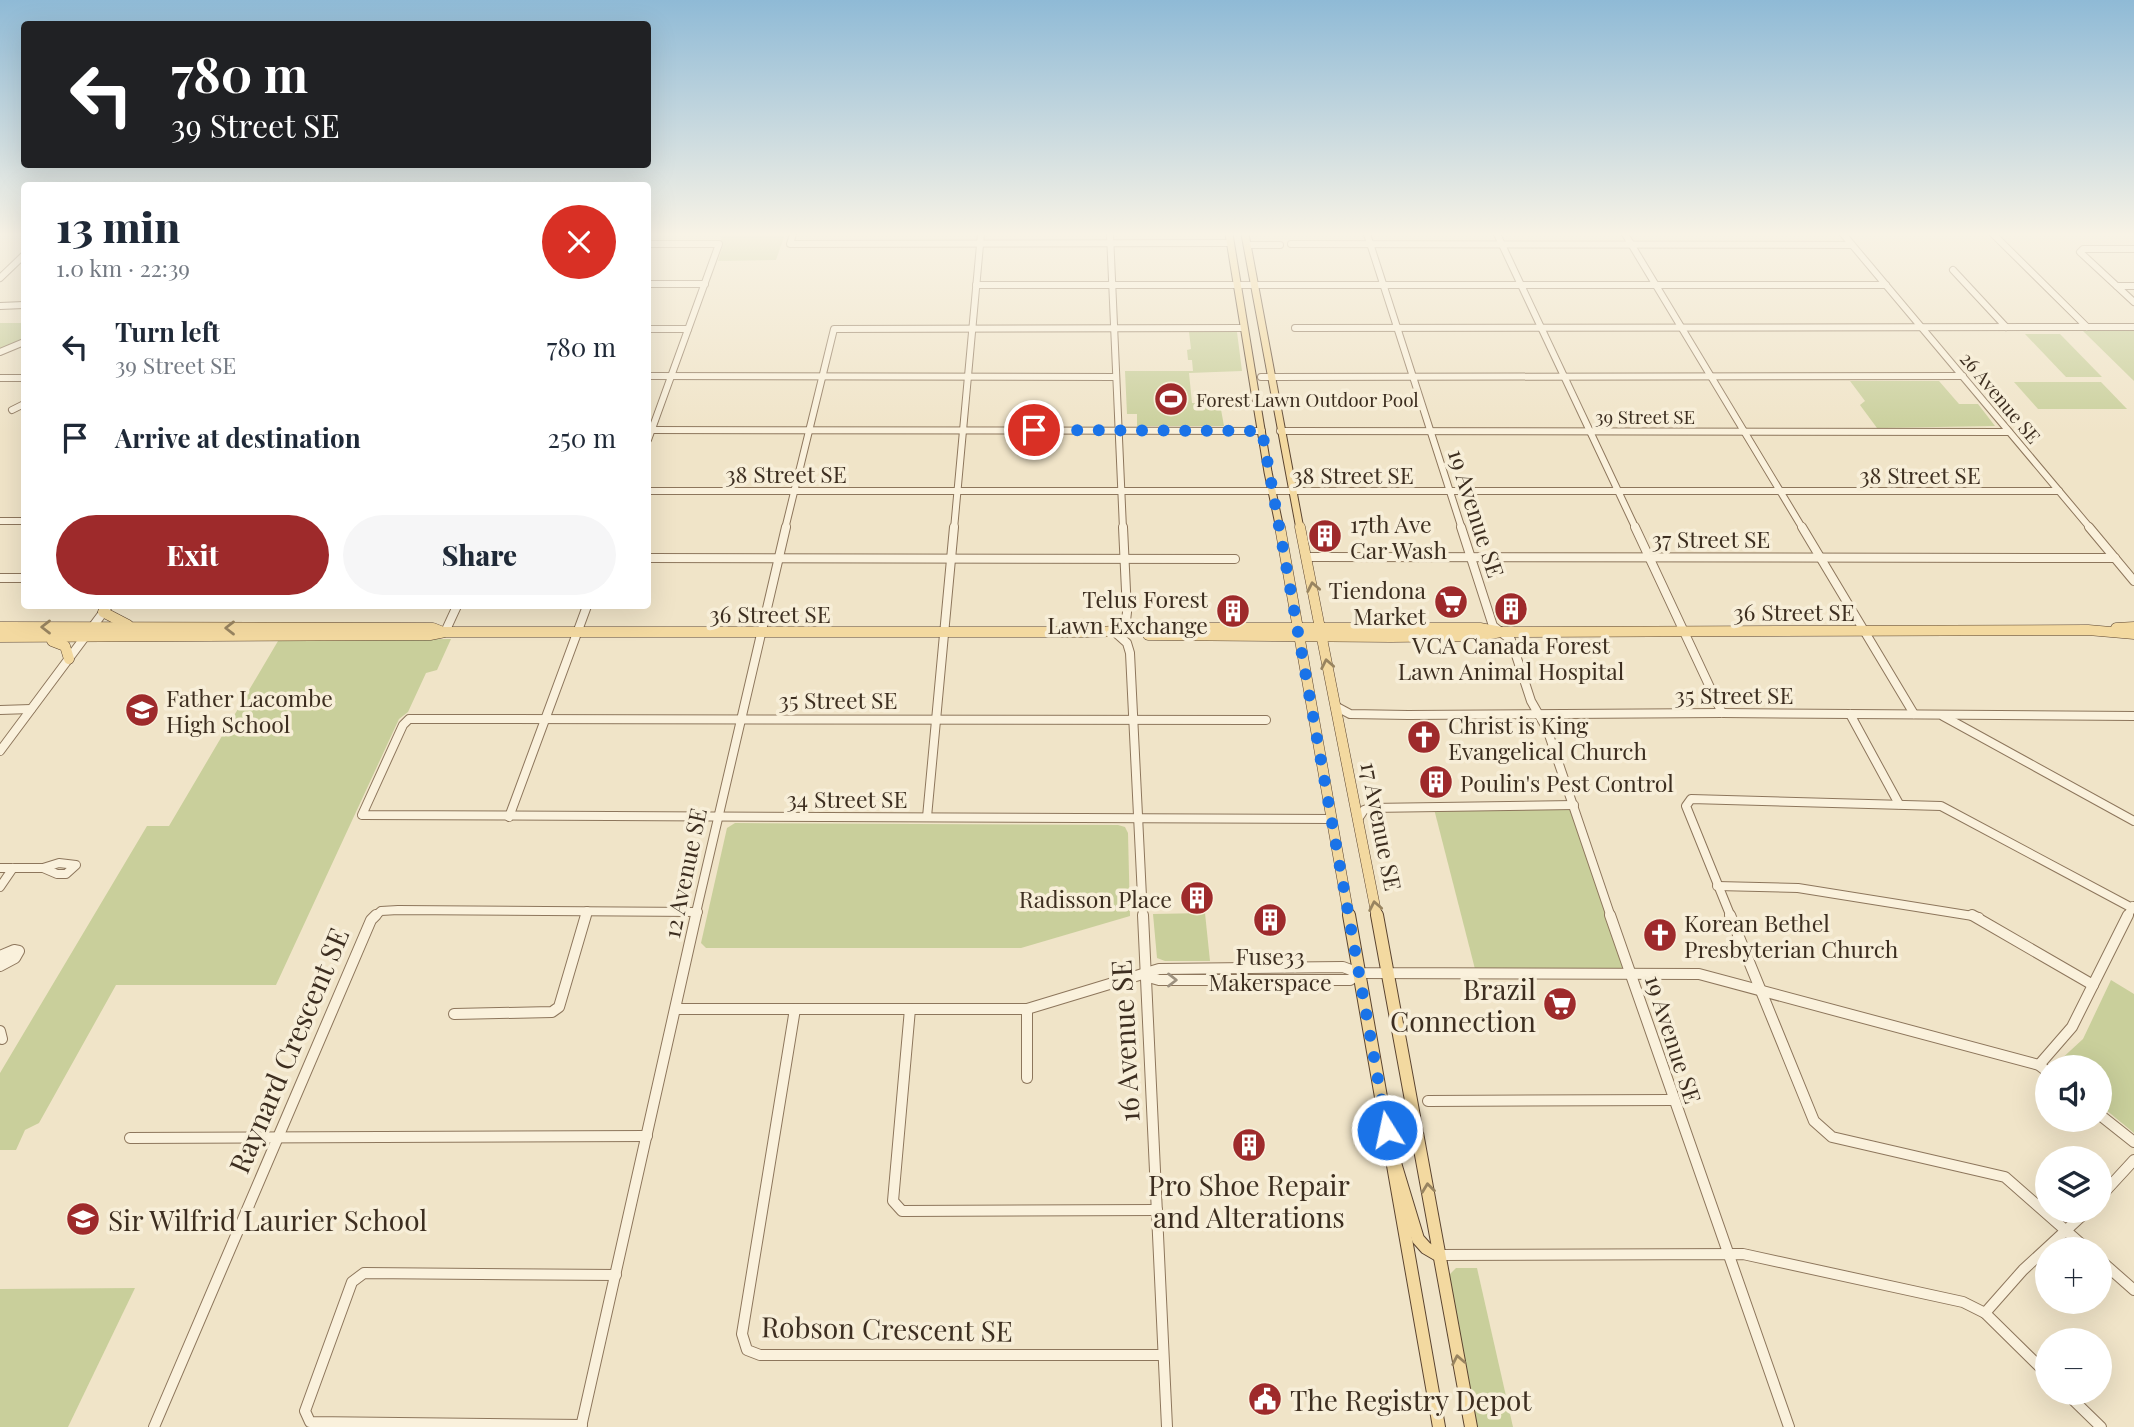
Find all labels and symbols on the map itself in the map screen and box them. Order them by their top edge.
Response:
street label: 26 Avenue SE [1955,346,2047,448]
sports icon: Forest Lawn Outdoor Pool [1152,380,1190,418]
place label: Forest Lawn Outdoor Pool [1196,386,1419,412]
pin [1004,400,1064,460]
street label: 39 Street SE [1595,403,1695,429]
street label: 19 Avenue SE [1442,445,1512,581]
street label: 38 Street SE [725,458,847,489]
street label: 38 Street SE [1292,459,1414,490]
street label: 38 Street SE [1859,459,1981,490]
place label: 17th Ave Car Wash [1350,508,1447,565]
building icon: 17th Ave Car Wash [1306,517,1344,555]
street label: 37 Street SE [1652,523,1770,554]
place label: Tiendona Market [1328,574,1427,631]
one-way arrow [1306,581,1321,593]
place label: Telus Forest Lawn Exchange [1047,583,1209,640]
supermarket icon: Tiendona Market [1432,583,1470,621]
building icon: VCA Canada Forest Lawn Animal Hospital [1492,590,1530,628]
building icon: Telus Forest Lawn Exchange [1214,592,1252,630]
street label: 36 Street SE [1733,596,1855,627]
street label: 36 Street SE [709,598,831,629]
one-way arrow [40,619,51,635]
one-way arrow [225,620,236,635]
place label: VCA Canada Forest Lawn Animal Hospital [1398,629,1625,686]
one-way arrow [1321,659,1336,671]
street label: 35 Street SE [1675,679,1793,710]
place label: Father Lacombe High School [166,682,333,739]
street label: 35 Street SE [779,684,897,715]
school or university icon: Father Lacombe High School [123,691,161,729]
place label: Christ is King Evangelical Church [1448,709,1648,766]
church icon: Christ is King Evangelical Church [1405,718,1443,756]
street label: 17 Avenue SE [1354,759,1410,893]
building icon: Poulin's Pest Control [1417,763,1455,801]
place label: Poulin's Pest Control [1460,767,1674,798]
street label: 34 Street SE [787,783,907,814]
street label: 12 Avenue SE [655,805,713,941]
building icon: Radisson Place [1178,879,1216,917]
place label: Radisson Place [1019,883,1172,914]
one-way arrow [1368,900,1383,912]
building icon: Fuse33 Makerspace [1251,901,1289,939]
place label: Korean Bethel Presbyterian Church [1684,907,1899,964]
church icon: Korean Bethel Presbyterian Church [1641,916,1679,954]
street label: Raynard Crescent SE [220,922,356,1178]
place label: Fuse33 Makerspace [1208,940,1332,997]
street label: 16 Avenue SE [1101,959,1147,1123]
place label: Brazil Connection [1390,970,1536,1039]
street label: 19 Avenue SE [1639,971,1709,1107]
one-way arrow [1167,972,1178,988]
supermarket icon: Brazil Connection [1541,985,1579,1023]
position arrow [1350,1093,1424,1167]
building icon: Pro Shoe Repair and Alterations [1230,1126,1268,1164]
place label: Pro Shoe Repair and Alterations [1148,1166,1350,1235]
one-way arrow [1420,1182,1435,1193]
school or university icon: Sir Wilfrid Laurier School [64,1200,102,1238]
place label: Sir Wilfrid Laurier School [108,1201,427,1238]
street label: Robson Crescent SE [761,1307,1013,1349]
one-way arrow [1451,1354,1466,1366]
public building icon: The Registry Depot [1246,1380,1284,1418]
place label: The Registry Depot [1290,1381,1532,1418]

